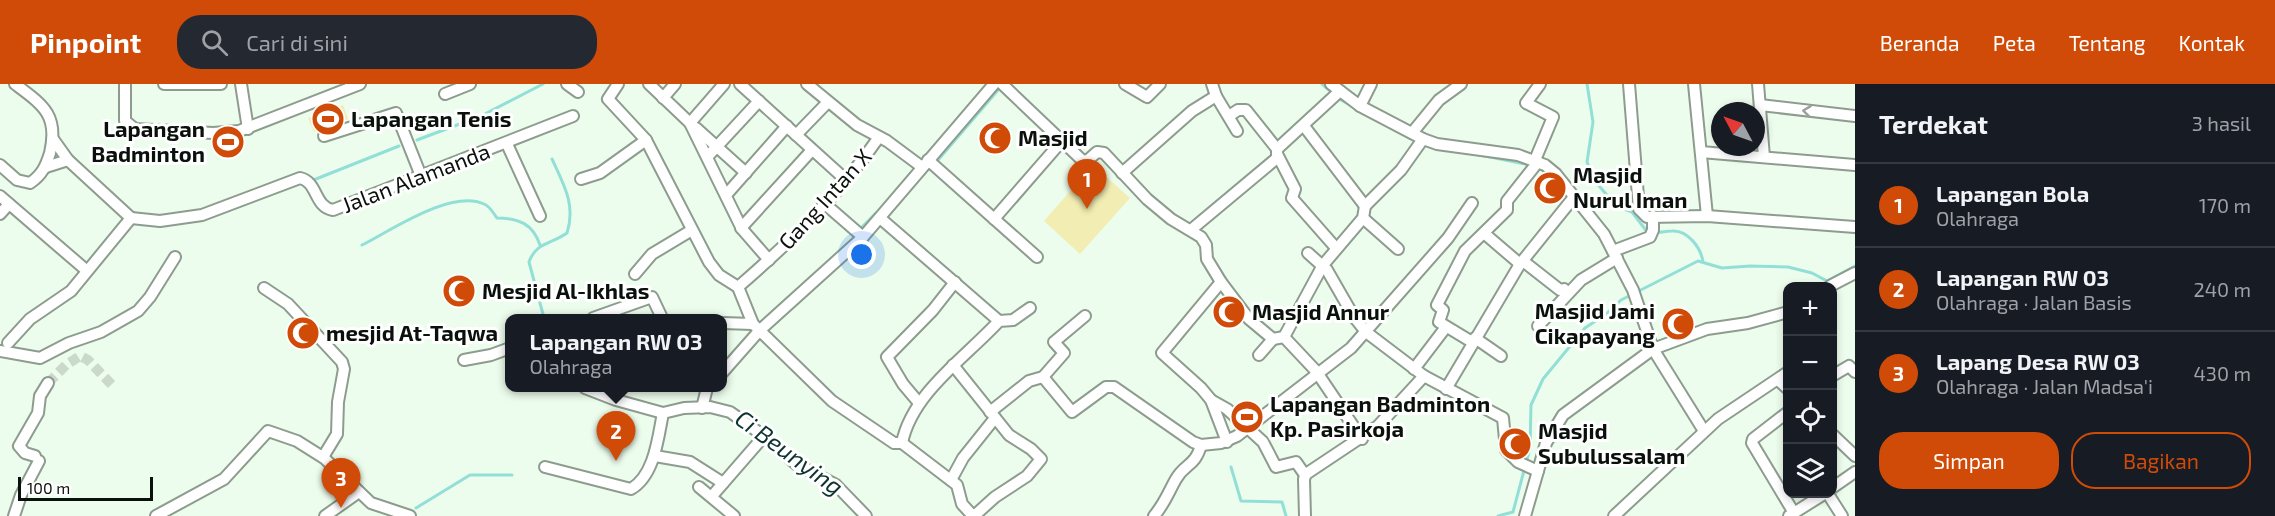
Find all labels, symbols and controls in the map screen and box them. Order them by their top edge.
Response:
search box [177,15,597,69]
text: Pinpoint [30,25,141,59]
icon: search [198,26,231,59]
text: Cari di sini [246,29,348,55]
text: Beranda [1880,30,1960,55]
text: Peta [1993,30,2036,55]
text: Tentang [2069,30,2146,55]
text: Kontak [2179,30,2245,55]
sports icon: Lapangan Tenis [310,101,346,137]
north arrow [1711,102,1765,156]
place label: Lapangan Tenis [351,105,511,131]
one-way arrow [1803,105,1812,117]
text: Terdekat [1879,108,1988,139]
text: 3 hasil [2192,111,2251,135]
place label: Lapangan Badminton [91,115,205,166]
mosque icon: Masjid [977,120,1013,156]
sports icon: Lapangan Badminton [210,124,246,160]
place label: Masjid [1018,124,1088,150]
street label: Jalan Alamanda [338,137,493,217]
street label: Gang Intan X [772,143,876,254]
pin: 1 [1068,160,1106,209]
place label: Masjid Nurul Iman [1573,161,1687,212]
mosque icon: Masjid Nurul Iman [1532,170,1568,206]
text: Lapangan Bola [1936,180,2089,206]
text: 1 [1894,193,1903,217]
text: 170 m [2199,193,2251,217]
text: Olahraga [1936,206,2019,230]
your location [847,240,876,269]
text: Lapangan RW 03 [1936,264,2109,290]
mosque icon: Mesjid Al-Ikhlas [441,273,477,309]
place label: Mesjid Al-Ikhlas [482,277,650,303]
text: 2 [1893,277,1904,301]
text: 240 m [2193,277,2251,301]
map controls [1783,282,1837,498]
button: + [1783,282,1837,336]
text: Olahraga · Jalan Basis [1936,290,2132,314]
mosque icon: Masjid Annur [1211,294,1247,330]
place label: Masjid Jami Cikapayang [1535,297,1655,349]
place label: Masjid Annur [1252,298,1390,324]
mosque icon: Masjid Jami Cikapayang [1660,306,1696,342]
popup [505,314,727,392]
mosque icon: mesjid At-Taqwa [285,315,321,351]
place label: mesjid At-Taqwa [326,319,498,345]
text: Lapangan RW 03 [529,328,703,354]
button: − [1783,336,1837,390]
text: Lapang Desa RW 03 [1936,348,2140,374]
text: Olahraga [529,354,612,378]
text: 3 [1893,361,1904,385]
text: 430 m [2194,361,2251,385]
text: Olahraga · Jalan Madsa'i [1936,374,2153,398]
place label: Lapangan Badminton Kp. Pasirkoja [1270,390,1490,441]
button: locate [1783,390,1837,444]
sports icon: Lapangan Badminton Kp. Pasirkoja [1229,399,1265,435]
water label: Ci Beunying [730,403,850,501]
pin: 2 [596,412,636,461]
place label: Masjid Subulussalam [1538,417,1685,468]
mosque icon: Masjid Subulussalam [1497,426,1533,462]
button: Simpan [1879,432,2059,489]
button: Bagikan [2071,432,2251,489]
button: layers [1783,444,1837,498]
pin: 3 [322,458,360,508]
scale bar [18,474,153,502]
text: 100 m [27,478,70,497]

